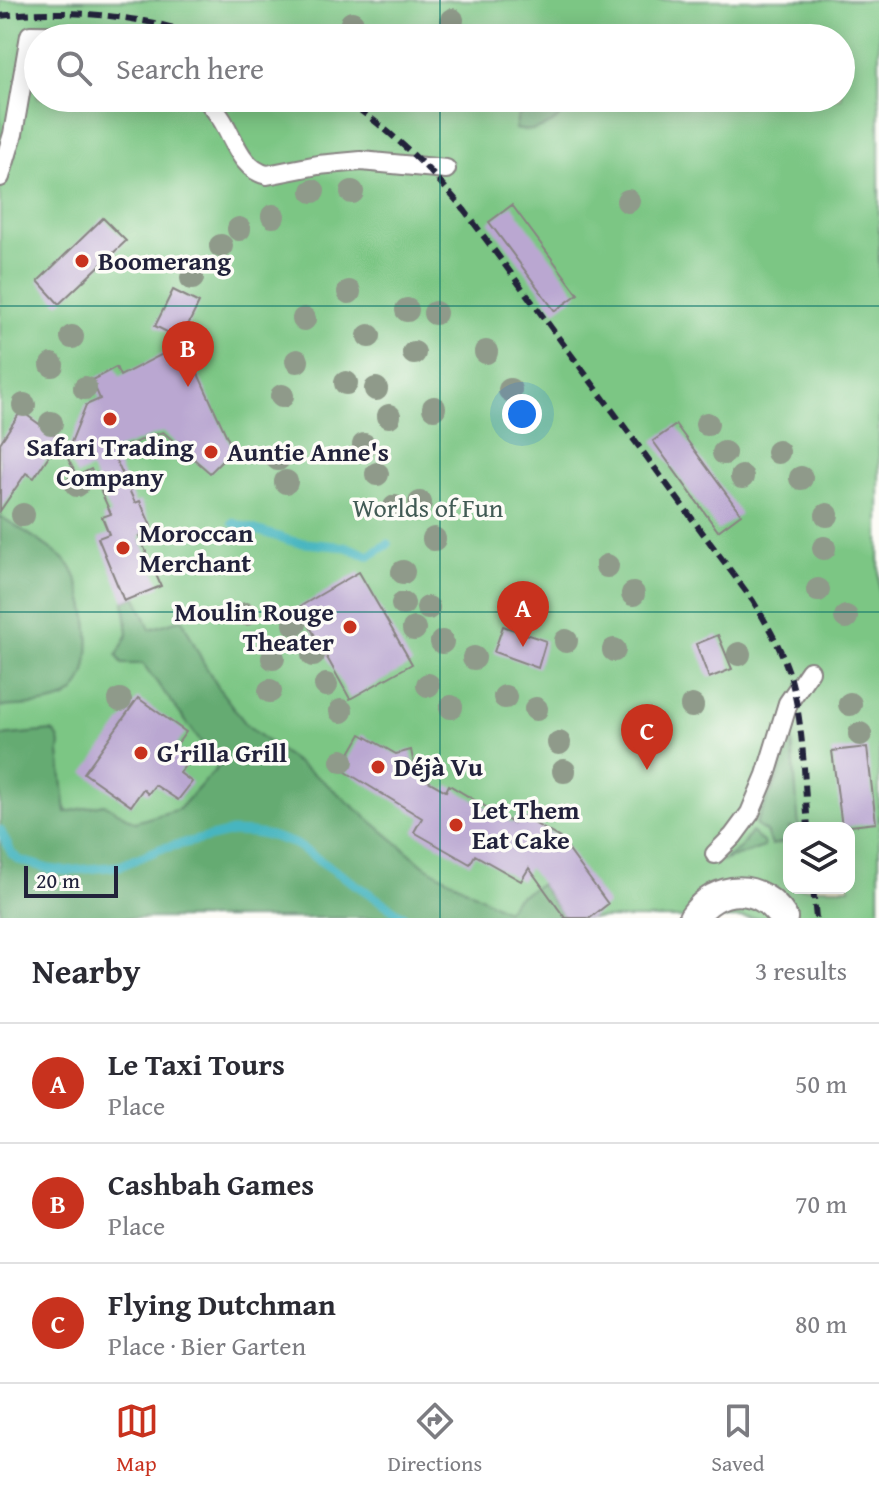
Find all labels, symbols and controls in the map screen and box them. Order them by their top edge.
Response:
search box [24,24,855,112]
icon: search [52,46,96,90]
text: Search here [116,46,264,90]
place label: Boomerang [98,241,231,280]
marker: Boomerang [73,252,91,270]
pin: B [162,321,214,387]
your location [502,394,542,434]
marker: Safari Trading Company [101,410,119,428]
place label: Safari Trading Company [26,427,194,496]
place label: Auntie Anne's [227,432,389,471]
marker: Auntie Anne's [202,443,220,461]
park label: Worlds of Fun [353,488,504,527]
place label: Moroccan Merchant [139,513,254,582]
marker: Moroccan Merchant [114,539,132,557]
pin: A [497,581,549,647]
place label: Moulin Rouge Theater [174,592,334,661]
marker: Moulin Rouge Theater [341,618,359,636]
pin: C [621,704,673,770]
place label: G'rilla Grill [157,733,287,772]
marker: G'rilla Grill [132,744,150,762]
place label: Déjà Vu [394,747,483,786]
marker: Déjà Vu [369,758,387,776]
place label: Let Them Eat Cake [472,790,580,859]
marker: Let Them Eat Cake [447,816,465,834]
map controls [783,822,855,894]
button: layers [783,822,855,894]
scale bar [24,862,118,898]
text: 20 m [36,864,80,896]
text: Nearby [32,946,141,995]
text: 3 results [755,951,847,990]
text: Le Taxi Tours [108,1042,285,1086]
text: A [50,1064,66,1103]
text: 50 m [795,1064,847,1103]
text: Place [108,1086,165,1125]
text: Cashbah Games [108,1162,314,1206]
text: B [50,1184,66,1223]
text: 70 m [795,1184,847,1223]
text: Place [108,1206,165,1245]
text: Flying Dutchman [108,1282,336,1326]
text: C [51,1304,65,1343]
text: 80 m [795,1304,847,1343]
text: Place · Bier Garten [108,1326,306,1365]
tab: Map [115,1399,159,1479]
tab: Directions [388,1399,482,1479]
tab: Saved [711,1399,764,1479]

